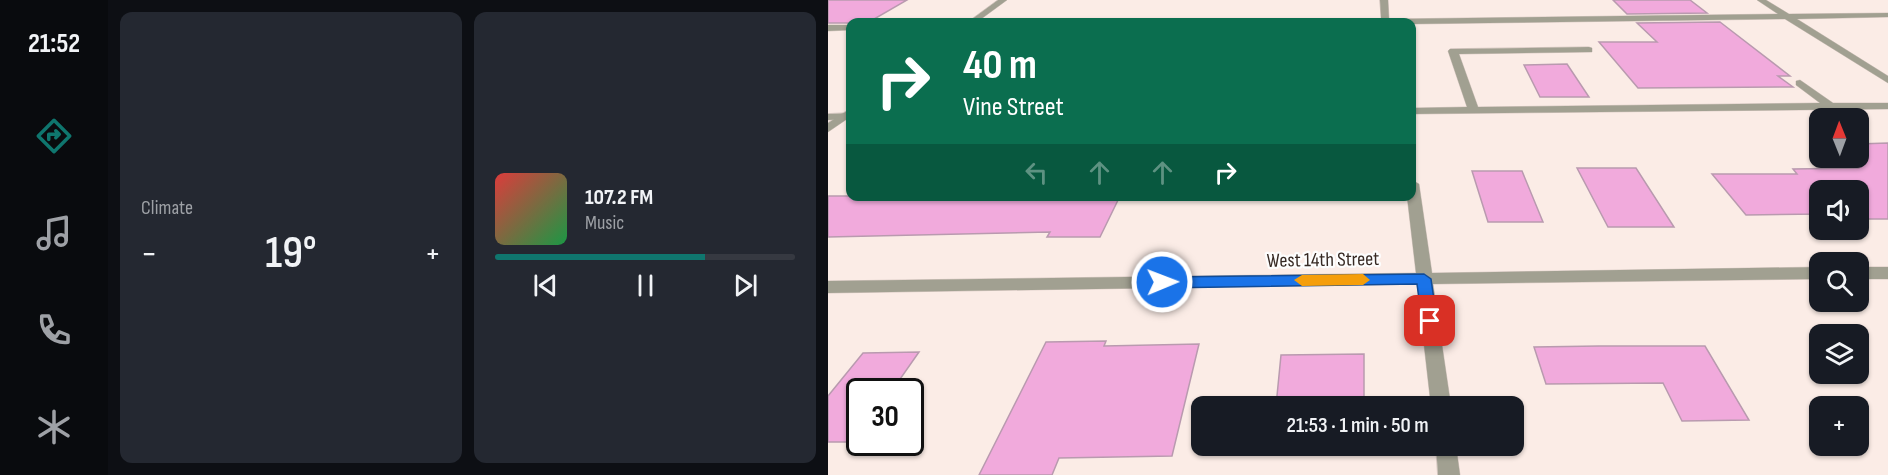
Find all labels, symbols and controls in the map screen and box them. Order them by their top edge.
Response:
text: 21:52 [28,28,80,60]
text: 40 m [963,40,1037,91]
icon: right [864,42,942,120]
text: Vine Street [963,91,1064,123]
north arrow [1809,108,1869,168]
map controls [1809,108,1869,456]
icon: directions [33,115,75,157]
icon: left [1020,156,1053,189]
icon: ahead [1083,156,1116,189]
icon: ahead [1146,156,1179,189]
icon: right [1209,156,1242,189]
button: sound [1809,180,1869,240]
text: 107.2 FM [585,184,653,211]
text: Climate [141,196,193,220]
text: Music [585,211,624,235]
icon: music [33,212,75,254]
text: 19° [265,226,317,281]
text: − [141,234,157,274]
text: + [425,234,441,274]
street label: West 14th Street [1267,247,1380,273]
position arrow [1130,250,1194,314]
button: search [1809,252,1869,312]
icon: previous [529,269,562,302]
icon: pause [629,269,662,302]
icon: next [729,269,762,302]
pin [1404,295,1455,346]
icon: arrive [1413,304,1446,337]
icon: phone [33,309,75,351]
button: layers [1809,324,1869,384]
speed limit sign: 30 [846,378,924,456]
button: + [1809,396,1869,456]
icon: climate [33,406,75,448]
text: 21:53 · 1 min · 50 m [1286,412,1429,439]

